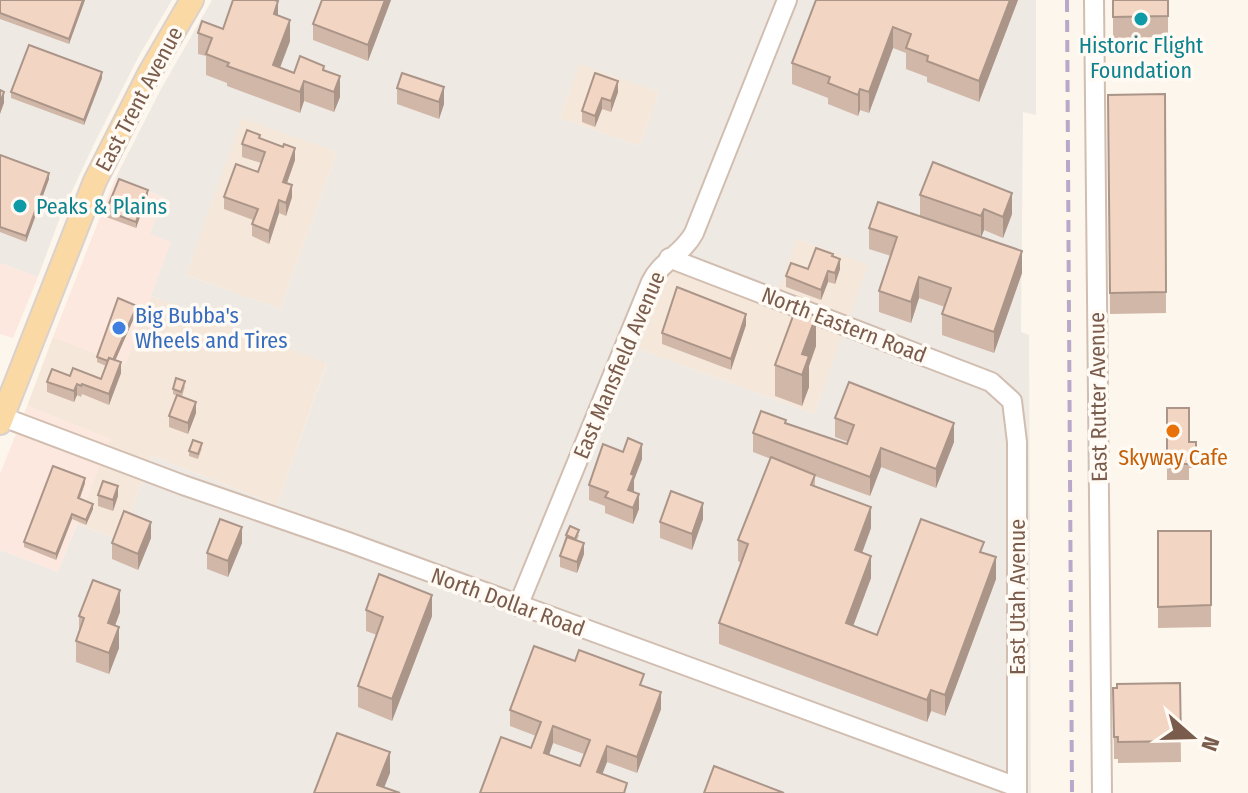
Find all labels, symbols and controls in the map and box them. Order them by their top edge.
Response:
marker: Historic Flight Foundation [1132,10,1150,28]
street label: East Trent Avenue [90,22,188,176]
place label: Historic Flight Foundation [1079,32,1204,84]
place label: Peaks & Plains [36,193,167,220]
marker: Peaks & Plains [11,197,29,215]
street label: East Mansfield Avenue [567,267,671,463]
street label: North Eastern Road [758,281,930,369]
place label: Big Bubba's Wheels and Tires [135,302,288,354]
street label: East Rutter Avenue [1083,312,1113,482]
marker: Big Bubba's Wheels and Tires [110,319,128,337]
marker: Skyway Cafe [1164,422,1182,440]
place label: Skyway Cafe [1118,444,1228,471]
street label: East Utah Avenue [1004,519,1031,675]
street label: North Dollar Road [427,562,589,642]
north arrow [1152,697,1232,777]
text: N [1195,733,1225,754]

